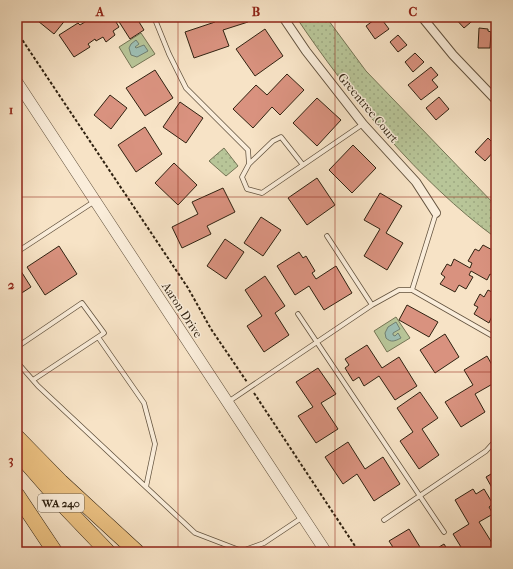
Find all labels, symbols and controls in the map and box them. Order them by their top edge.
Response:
text: A [95,4,105,19]
text: B [252,4,261,19]
text: C [409,4,418,19]
street label: Greentree Court [335,70,402,146]
text: 1 [9,102,14,117]
text: 2 [8,277,15,292]
street label: Aaron Drive [158,279,205,340]
text: 3 [8,452,14,468]
road number: WA 240 [38,494,84,512]

